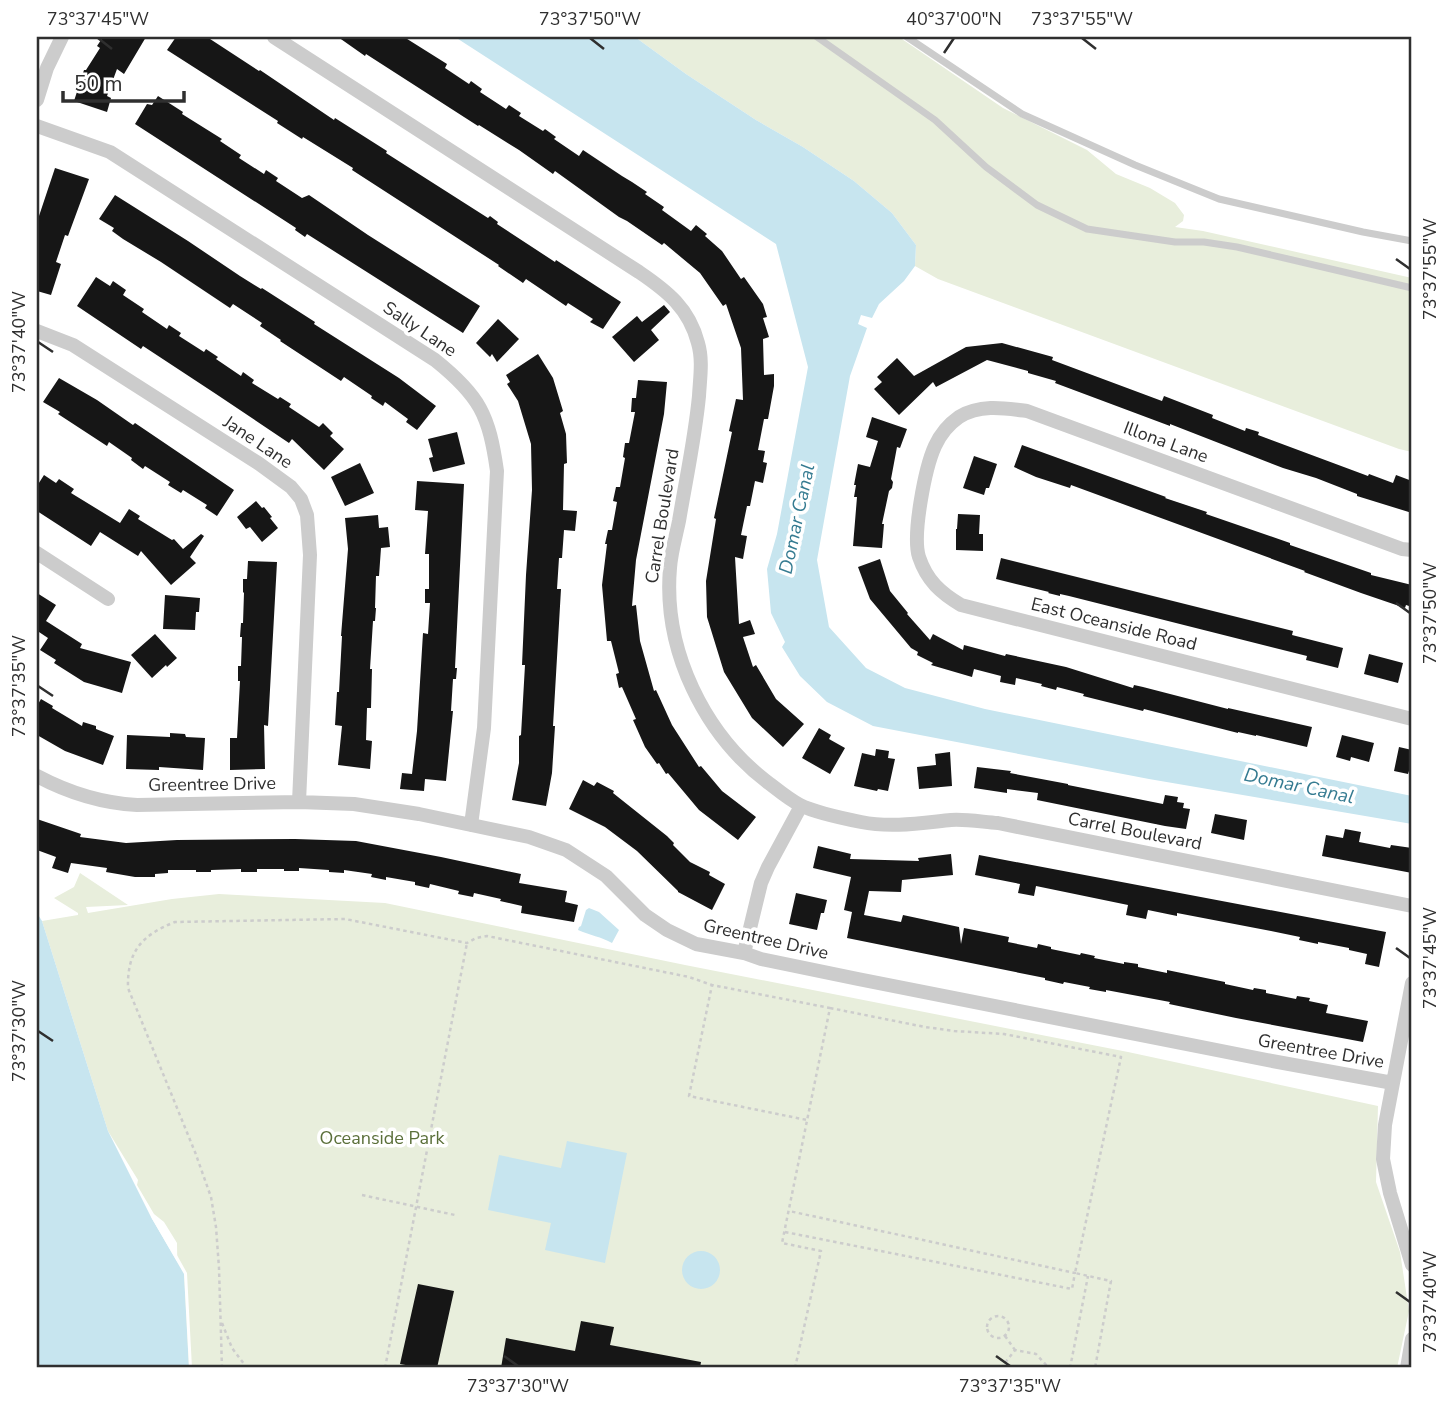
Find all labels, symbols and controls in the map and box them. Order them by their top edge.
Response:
text: 73°37'45"W [47,7,149,31]
text: 73°37'50"W [539,7,641,31]
text: 40°37'00"N [906,7,1002,31]
text: 73°37'55"W [1031,7,1133,31]
scale bar [63,60,184,104]
text: 50 m [74,70,123,98]
text: 73°37'55"W [1418,218,1442,320]
text: 73°37'40"W [7,291,31,393]
street label: Sally Lane [378,296,462,362]
street label: Jane Lane [218,409,297,474]
street label: Illona Lane [1120,416,1212,468]
street label: Carrel Boulevard [640,447,684,585]
water label: Domar Canal [773,462,821,576]
text: 73°37'50"W [1418,562,1442,664]
street label: East Oceanside Road [1029,592,1199,656]
text: 73°37'35"W [7,635,31,737]
water label: Domar Canal [1242,762,1356,810]
street label: Greentree Drive [148,771,276,797]
street label: Carrel Boulevard [1066,806,1204,856]
text: 73°37'45"W [1418,907,1442,1009]
street label: Greentree Drive [701,913,831,965]
text: 73°37'30"W [7,980,31,1082]
street label: Greentree Drive [1256,1028,1386,1074]
park label: Oceanside Park [320,1126,445,1150]
text: 73°37'40"W [1418,1251,1442,1353]
text: 73°37'30"W [467,1374,569,1398]
text: 73°37'35"W [959,1374,1061,1398]

